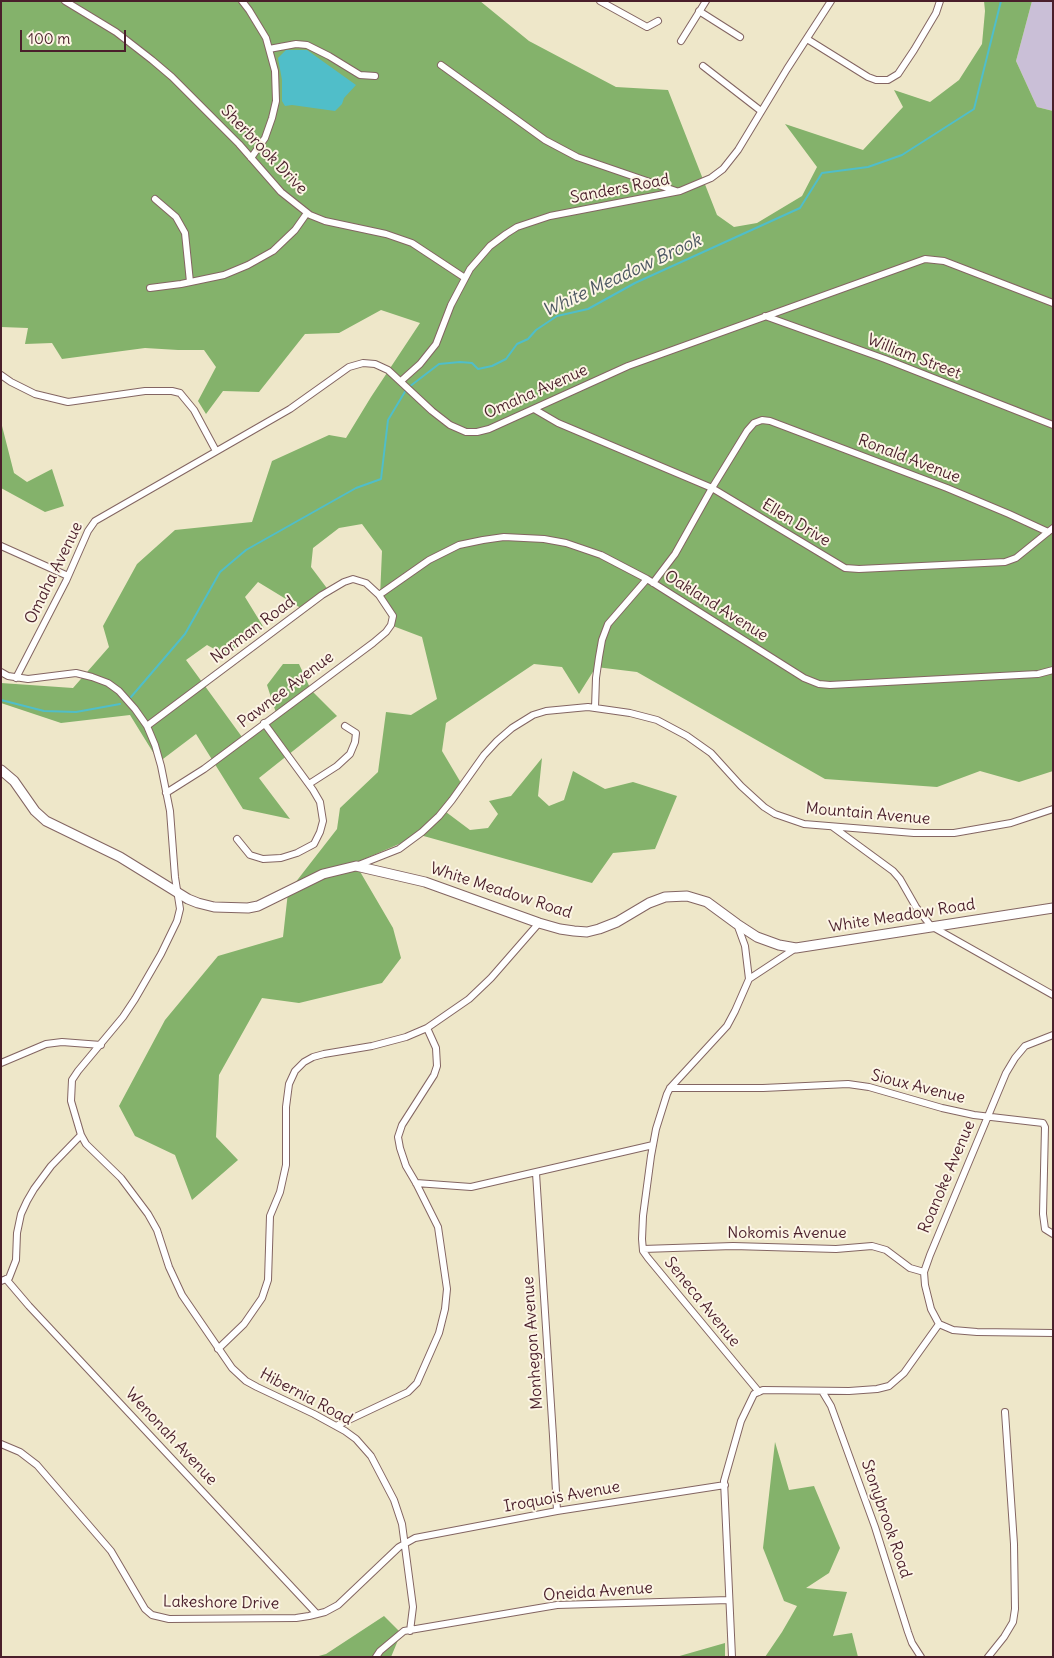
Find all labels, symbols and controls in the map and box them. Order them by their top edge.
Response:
scale bar [22,20,129,52]
text: 100 m [28,29,70,48]
street label: Sherbrook Drive [217,102,311,198]
street label: Sanders Road [569,170,671,208]
water label: White Meadow Brook [539,230,705,322]
street label: William Street [865,330,963,384]
street label: Omaha Avenue [481,361,591,423]
street label: Ronald Avenue [855,431,963,487]
street label: Ellen Drive [758,495,834,551]
street label: Omaha Avenue [21,519,87,627]
street label: Oakland Avenue [661,566,771,646]
street label: Norman Road [207,592,299,668]
street label: Pawnee Avenue [234,648,338,732]
street label: Mountain Avenue [805,799,931,829]
street label: White Meadow Road [428,859,574,923]
street label: White Meadow Road [827,895,977,937]
street label: Sioux Avenue [869,1066,967,1108]
street label: Roanoke Avenue [915,1118,979,1236]
street label: Nokomis Avenue [727,1223,847,1243]
street label: Seneca Avenue [660,1253,744,1351]
street label: Monhegon Avenue [519,1276,547,1410]
street label: Hibernia Road [256,1364,356,1430]
street label: Wenonah Avenue [121,1384,221,1490]
street label: Stonybrook Road [857,1457,915,1581]
street label: Iroquois Avenue [502,1477,622,1517]
street label: Oneida Avenue [543,1579,653,1605]
street label: Lakeshore Drive [163,1592,279,1614]

